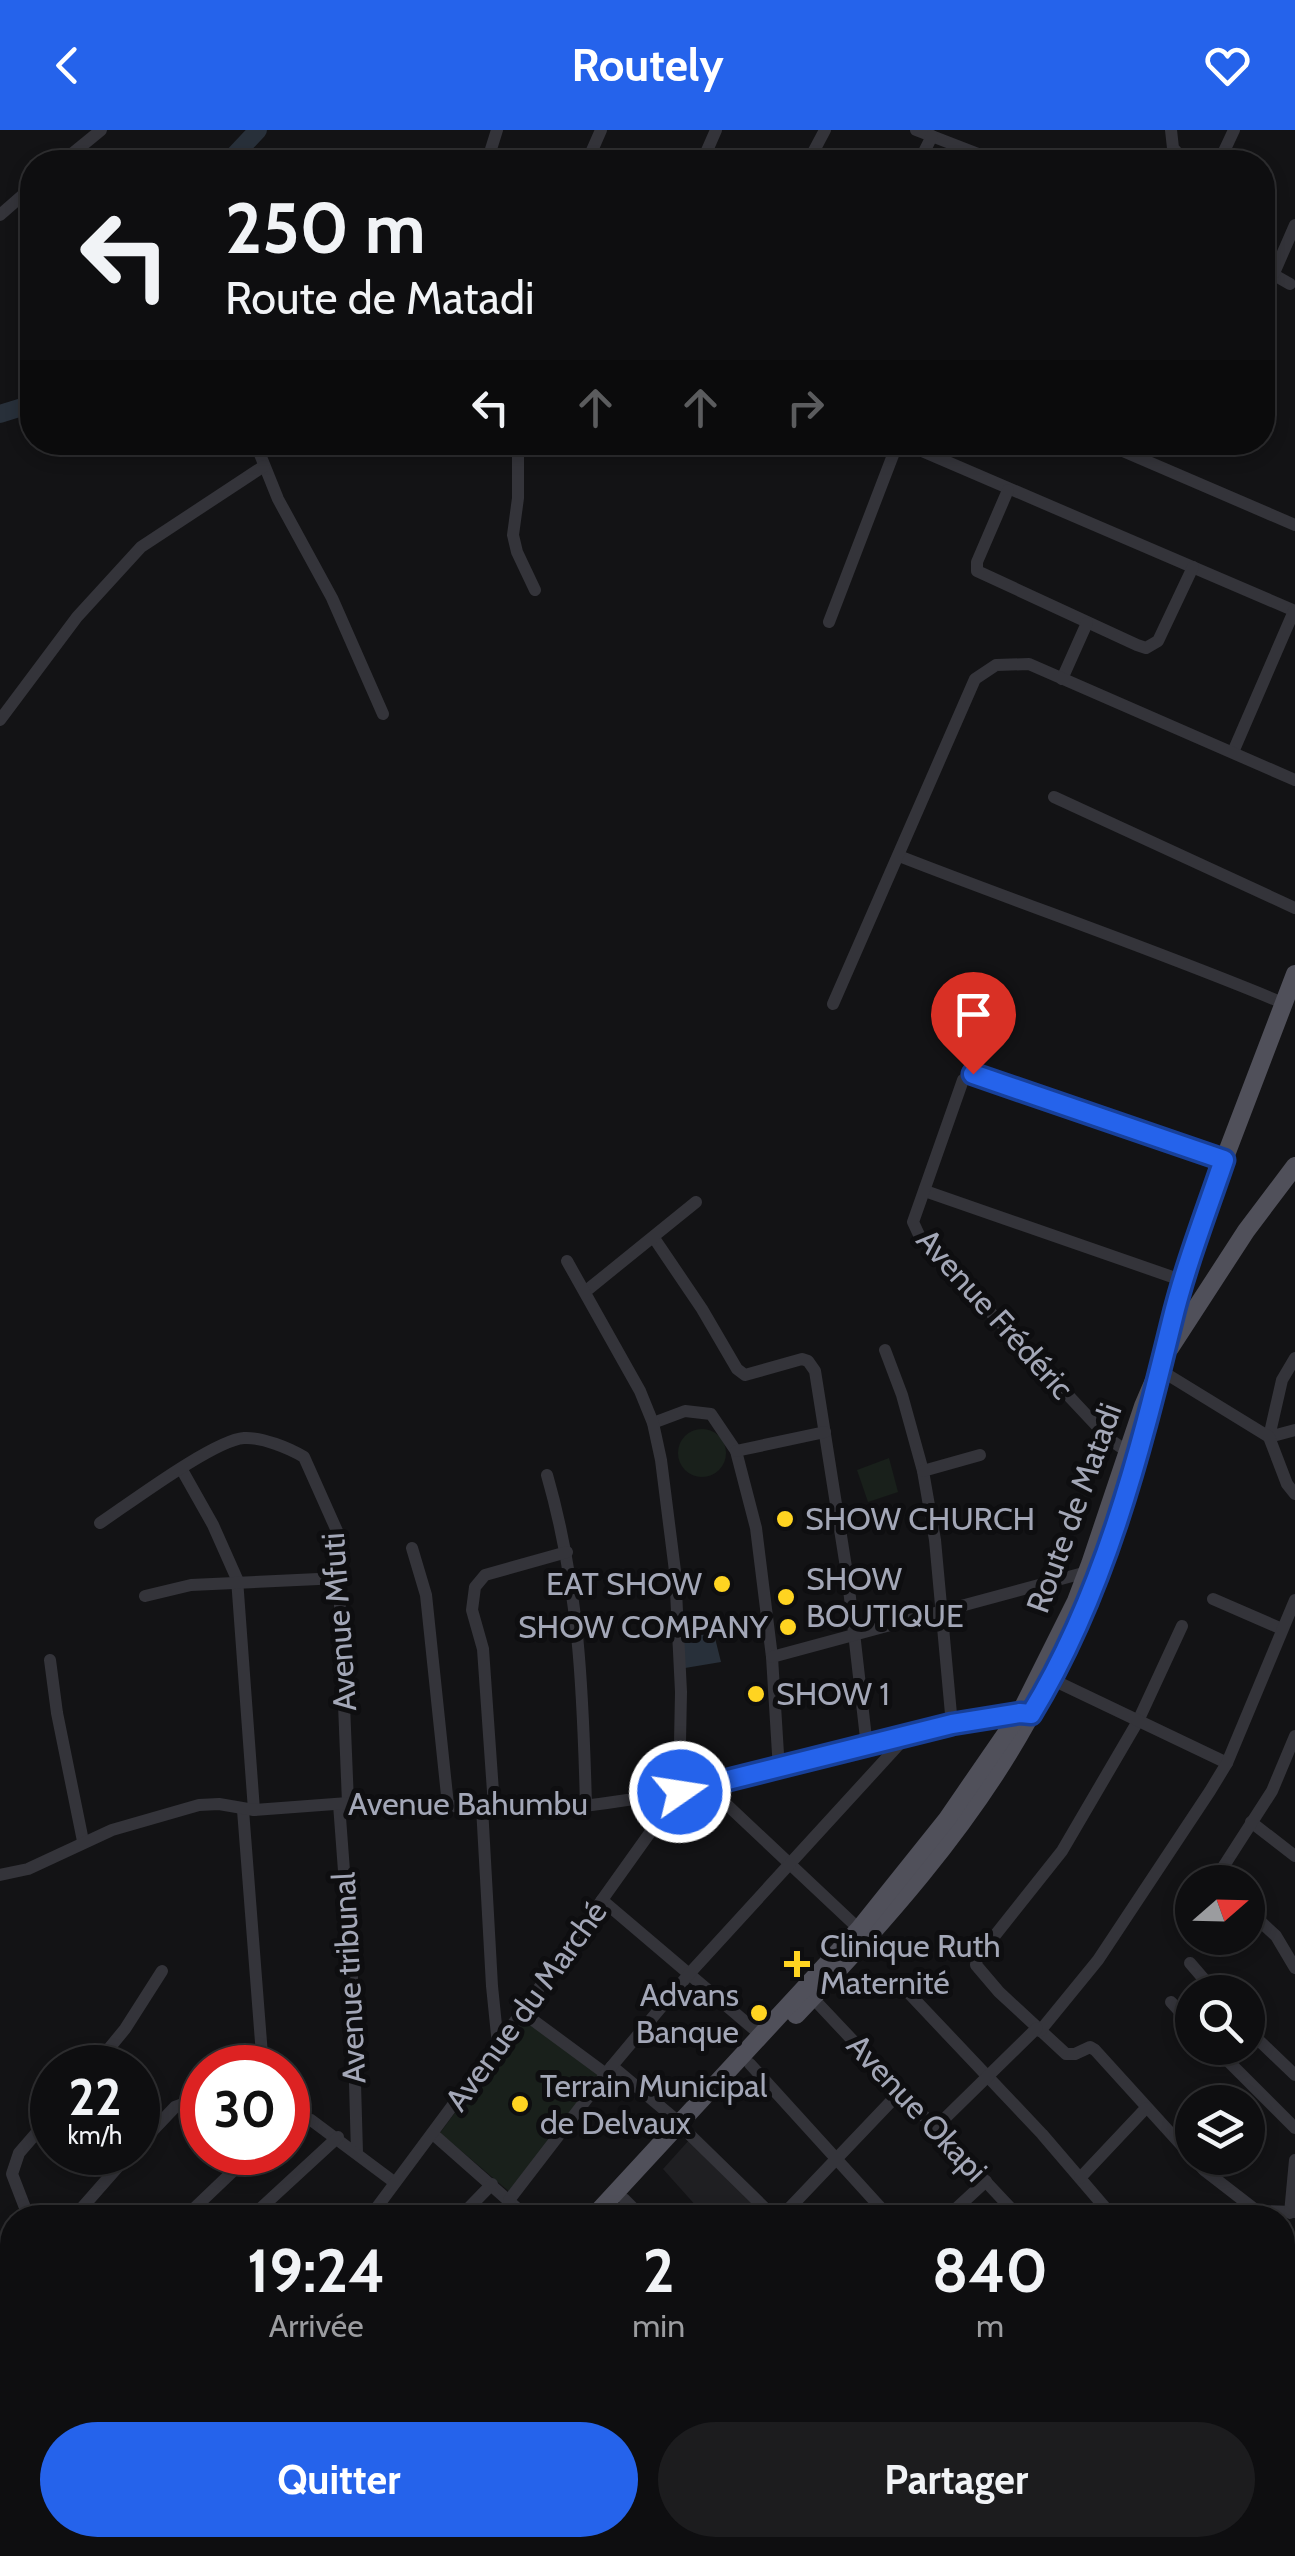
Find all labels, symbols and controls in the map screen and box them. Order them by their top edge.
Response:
icon: back [40,38,95,93]
text: Routely [571,38,724,92]
icon: heart [1200,38,1255,93]
text: 250 m [225,185,426,271]
icon: left [60,190,190,320]
text: Route de Matadi [225,271,535,325]
icon: left [463,380,518,435]
icon: ahead [568,380,623,435]
icon: ahead [673,380,728,435]
icon: right [778,380,833,435]
pin [931,972,1016,1075]
icon: arrive [946,987,1001,1042]
street label: Avenue Frédéric [909,1220,1082,1407]
street label: Route de Matadi [1018,1398,1130,1618]
place label: SHOW CHURCH [805,1499,1035,1538]
marker: SHOW CHURCH [774,1508,796,1530]
street label: Avenue Mfuti [313,1531,364,1713]
place label: SHOW BOUTIQUE [806,1559,964,1635]
place label: EAT SHOW [546,1564,703,1603]
marker: EAT SHOW [711,1573,733,1595]
marker: SHOW BOUTIQUE [775,1586,797,1608]
place label: SHOW COMPANY [518,1607,769,1646]
marker: SHOW COMPANY [777,1616,799,1638]
place label: SHOW 1 [776,1674,890,1713]
marker: SHOW 1 [745,1683,767,1705]
position arrow [628,1740,732,1844]
street label: Avenue Bahumbu [348,1784,588,1823]
north arrow [1175,1865,1265,1955]
map controls [1175,1865,1265,2175]
street label: Avenue tribunal [323,1871,374,2085]
street label: Avenue du Marché [436,1893,615,2118]
place label: Clinique Ruth Maternité [820,1926,1001,2002]
marker: Clinique Ruth Maternité [784,1951,810,1977]
place label: Advans Banque [636,1975,739,2051]
button: search [1175,1975,1265,2065]
marker: Advans Banque [748,2002,770,2024]
street label: Avenue Okapi [839,2026,995,2189]
speed limit sign: 30 [180,2045,310,2175]
place label: Terrain Municipal de Delvaux [540,2066,768,2142]
text: 22 [69,2067,121,2128]
button: layers [1175,2085,1265,2175]
marker: Terrain Municipal de Delvaux [509,2093,531,2115]
text: km/h [68,2120,122,2150]
text: 19:24 [247,2234,385,2307]
text: 2 [643,2234,675,2307]
text: 840 [932,2234,1048,2307]
text: Arrivée [269,2306,364,2345]
text: min [632,2306,685,2345]
text: m [976,2306,1004,2345]
button: Quitter [40,2422,638,2537]
button: Partager [658,2422,1255,2537]

